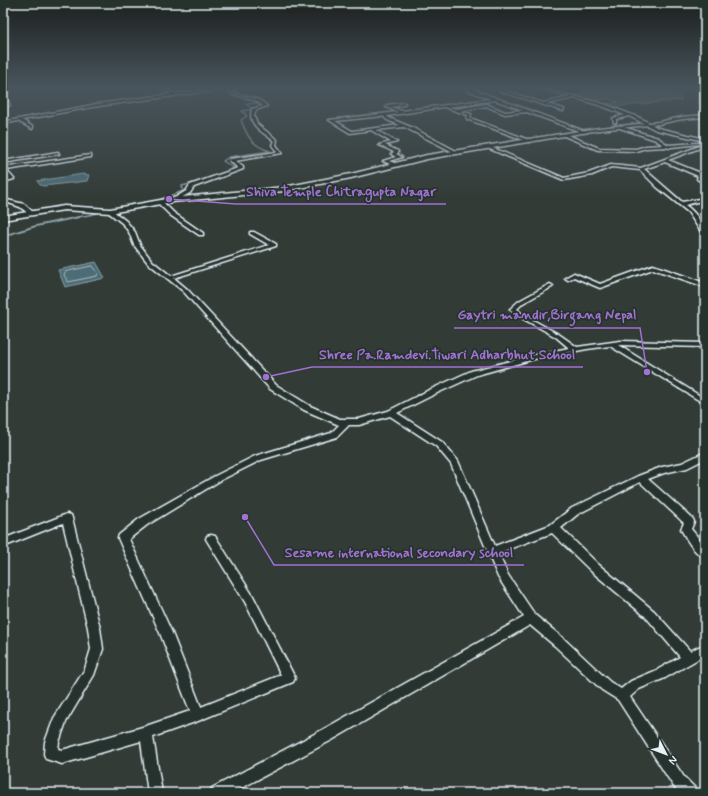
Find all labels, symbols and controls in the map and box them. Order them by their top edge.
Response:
callout: Shiva Temple Chitragupta Nagar [236,178,446,204]
text: Shiva Temple Chitragupta Nagar [246,183,437,203]
callout: Gaytri mandir,Birgang Nepal [454,302,640,328]
text: Gaytri mandir,Birgang Nepal [457,306,637,327]
callout: Shree Pa.Ramdevi.Tiwari Adharbhut School [312,341,583,367]
text: Shree Pa.Ramdevi.Tiwari Adharbhut School [319,346,575,364]
callout: Sesame international secondary school [274,539,524,565]
text: Sesame international secondary school [285,544,513,562]
north arrow [646,734,686,774]
text: N [665,753,680,767]

